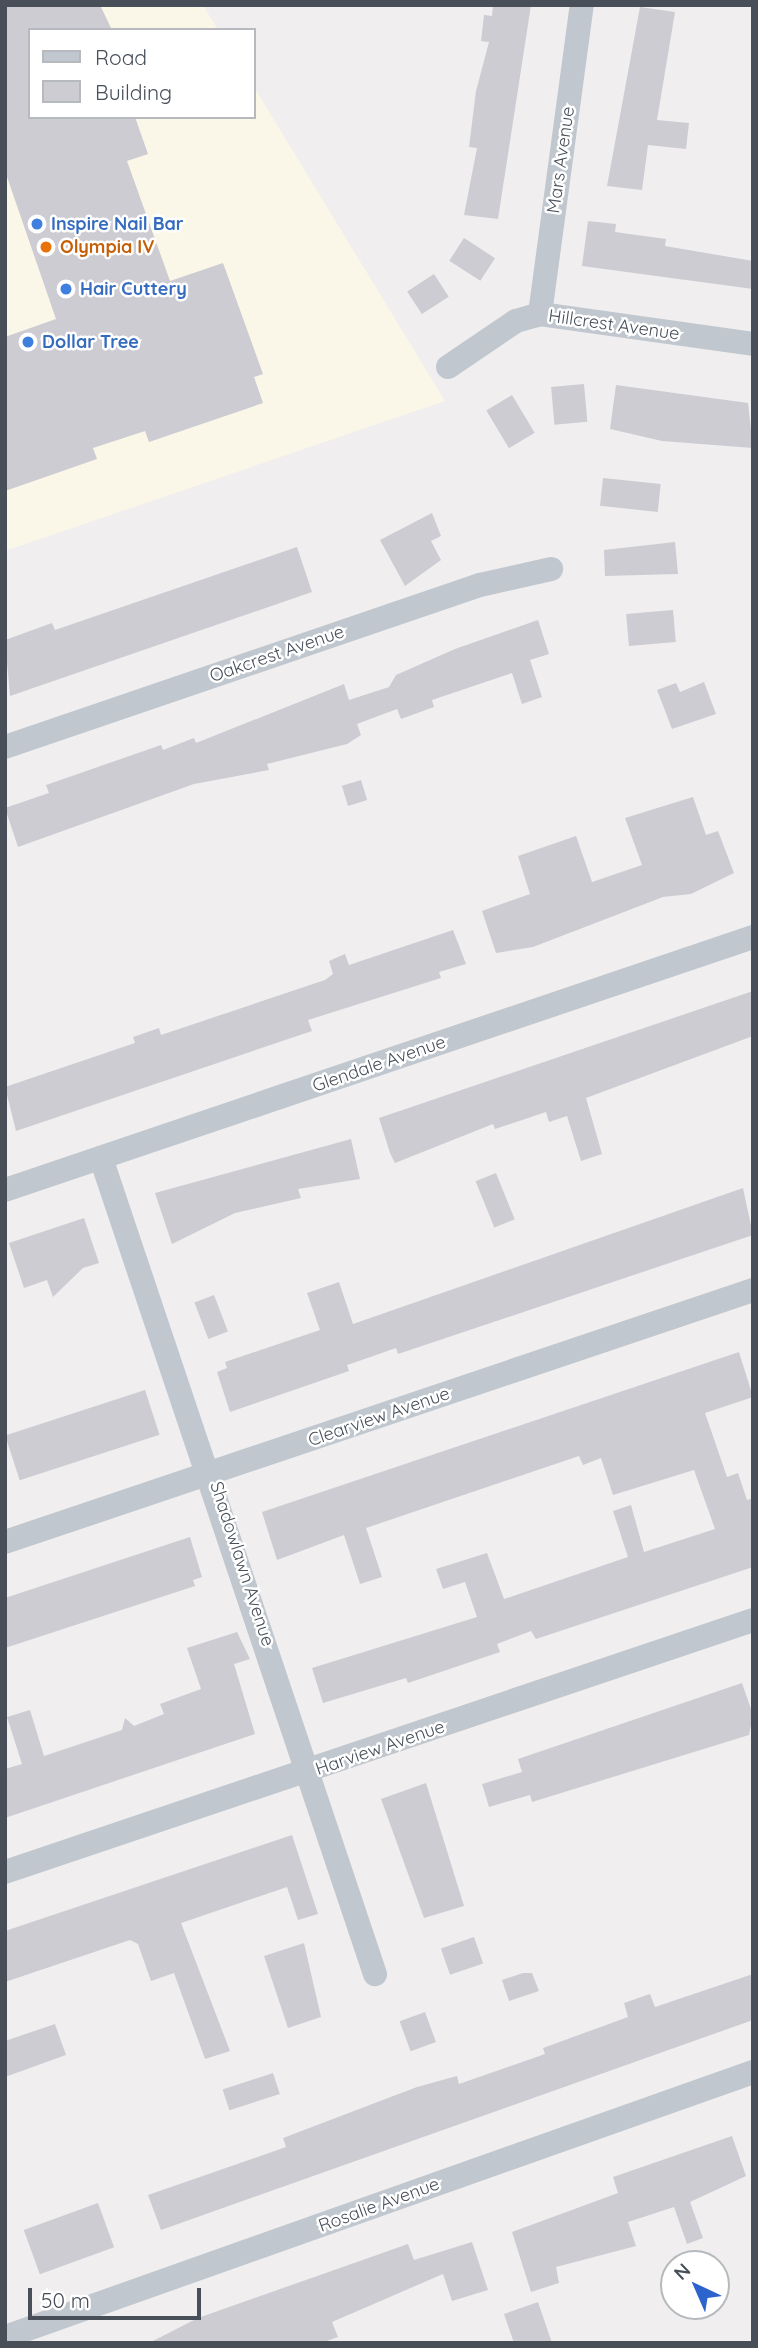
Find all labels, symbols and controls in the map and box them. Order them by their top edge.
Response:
legend [28,28,256,119]
text: Road [95,44,147,70]
text: Building [95,79,172,105]
street label: Mars Avenue [543,105,579,215]
place label: Inspire Nail Bar [51,213,184,235]
marker: Inspire Nail Bar [29,216,45,232]
place label: Olympia IV [60,236,154,258]
marker: Olympia IV [38,239,54,255]
place label: Hair Cuttery [80,278,187,300]
marker: Hair Cuttery [58,281,74,297]
street label: Hillcrest Avenue [547,305,681,345]
place label: Dollar Tree [42,331,139,353]
marker: Dollar Tree [20,334,36,350]
street label: Oakcrest Avenue [207,621,347,687]
street label: Glendale Avenue [310,1031,448,1097]
street label: Clearview Avenue [305,1383,453,1451]
street label: Shadowlawn Avenue [205,1479,279,1649]
street label: Harview Avenue [313,1716,447,1780]
street label: Rosalie Avenue [316,2173,442,2237]
north arrow [660,2250,730,2320]
text: N [668,2258,695,2285]
scale bar [32,2274,205,2318]
text: 50 m [41,2287,90,2313]

